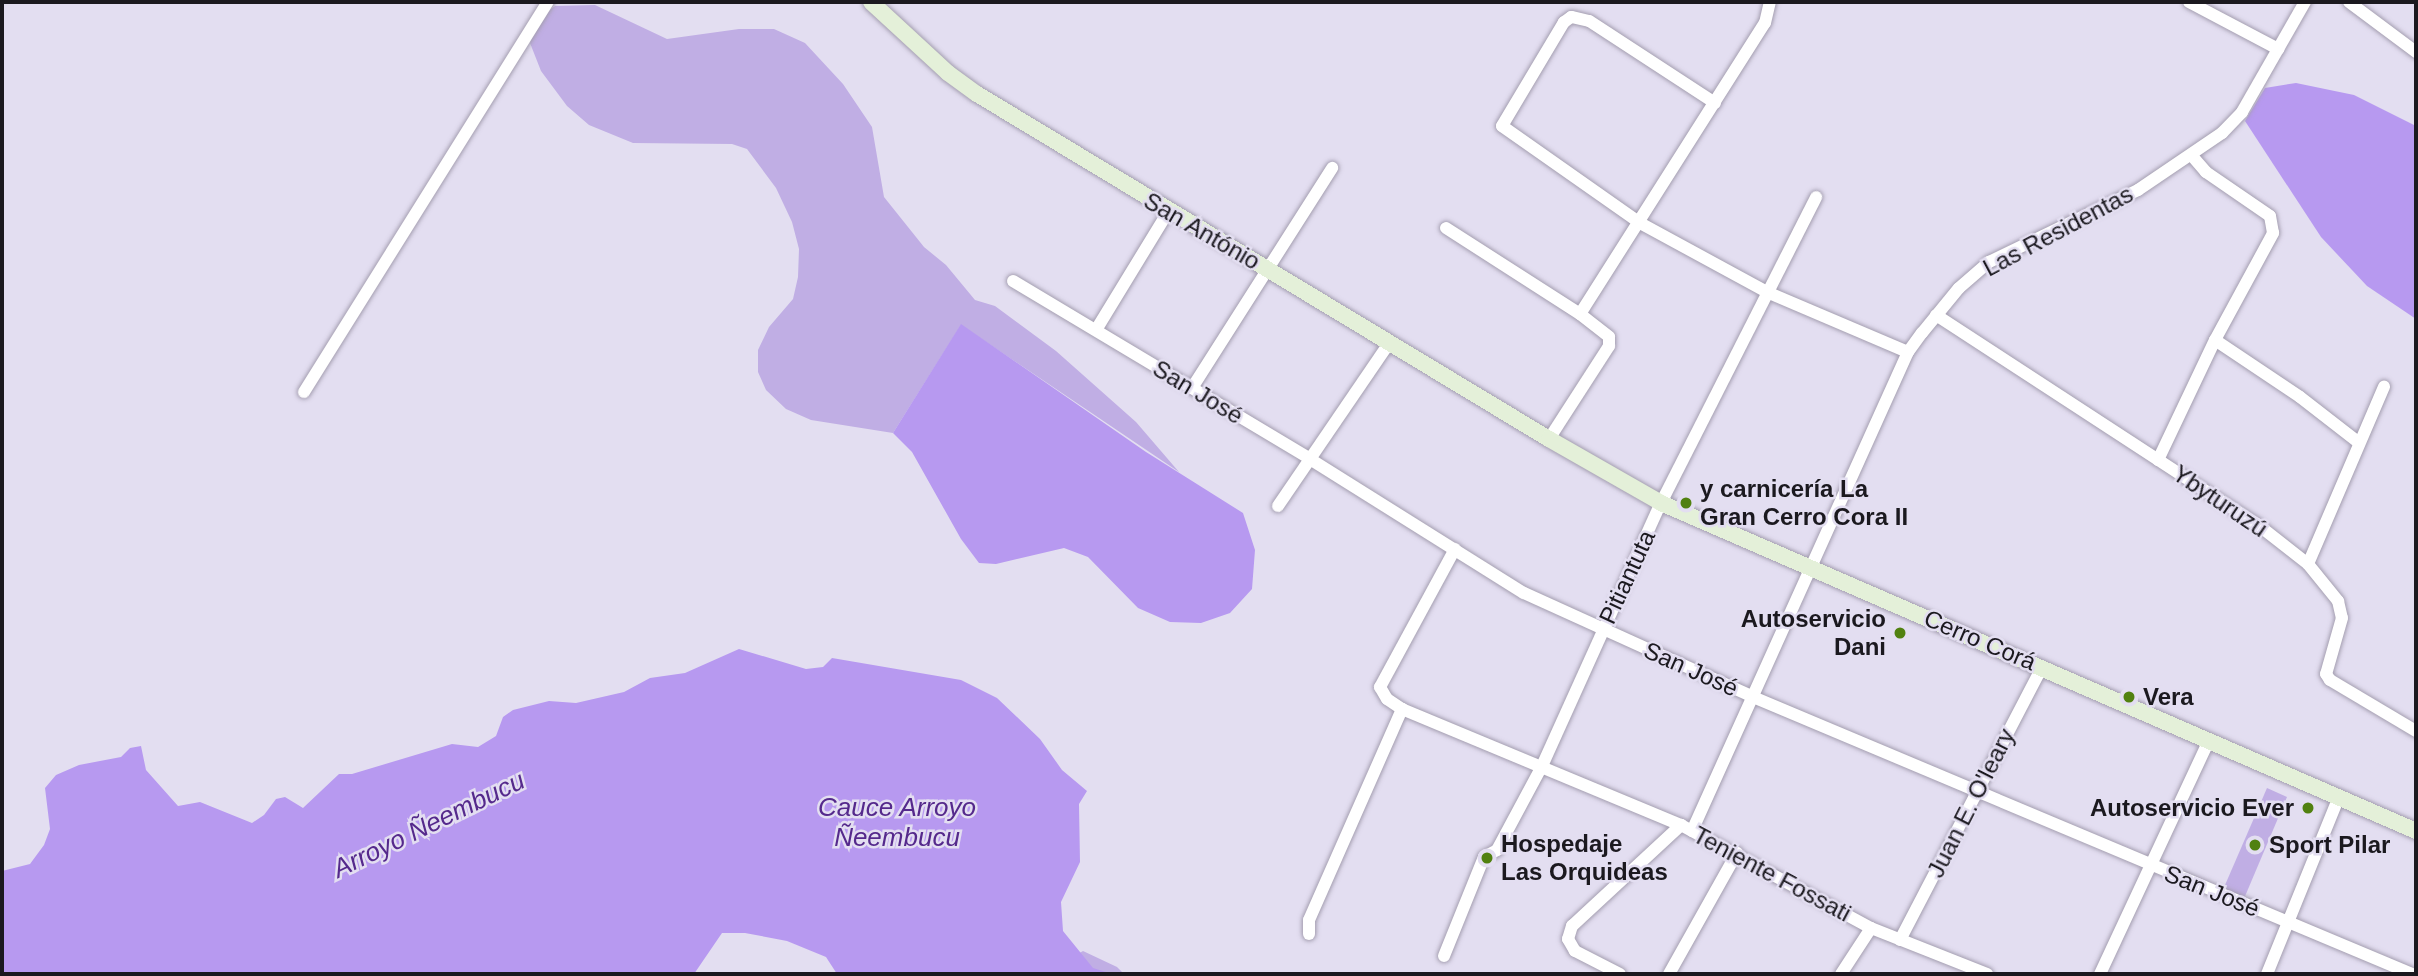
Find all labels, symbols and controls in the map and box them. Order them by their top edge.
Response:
street label: Las Residentas [1978,179,2138,283]
street label: San António [1138,186,1266,276]
street label: San José [1148,354,1248,430]
street label: Ybyturuzú [2167,459,2273,543]
place label: y carnicería La Gran Cerro Cora II [1700,475,1908,531]
marker: y carnicería La Gran Cerro Cora II [1678,495,1694,511]
street label: Pitiantuta [1593,526,1661,628]
street label: Cerro Corá [1920,604,2040,676]
place label: Autoservicio Dani [1741,605,1886,661]
marker: Autoservicio Dani [1892,625,1908,641]
street label: San José [1639,635,1743,703]
place label: Vera [2143,683,2194,711]
marker: Vera [2121,689,2137,705]
street label: Juan E. O'leary [1921,724,2021,882]
water label: Arroyo Ñeembucu [328,765,530,885]
water label: Cauce Arroyo Ñeembucu [818,792,976,854]
place label: Autoservicio Ever [2090,794,2294,822]
marker: Autoservicio Ever [2300,800,2316,816]
street label: Teniente Fossati [1688,820,1856,928]
place label: Hospedaje Las Orquideas [1501,830,1668,886]
place label: Sport Pilar [2269,831,2390,859]
marker: Sport Pilar [2247,837,2263,853]
marker: Hospedaje Las Orquideas [1479,850,1495,866]
street label: San José [2160,859,2264,923]

